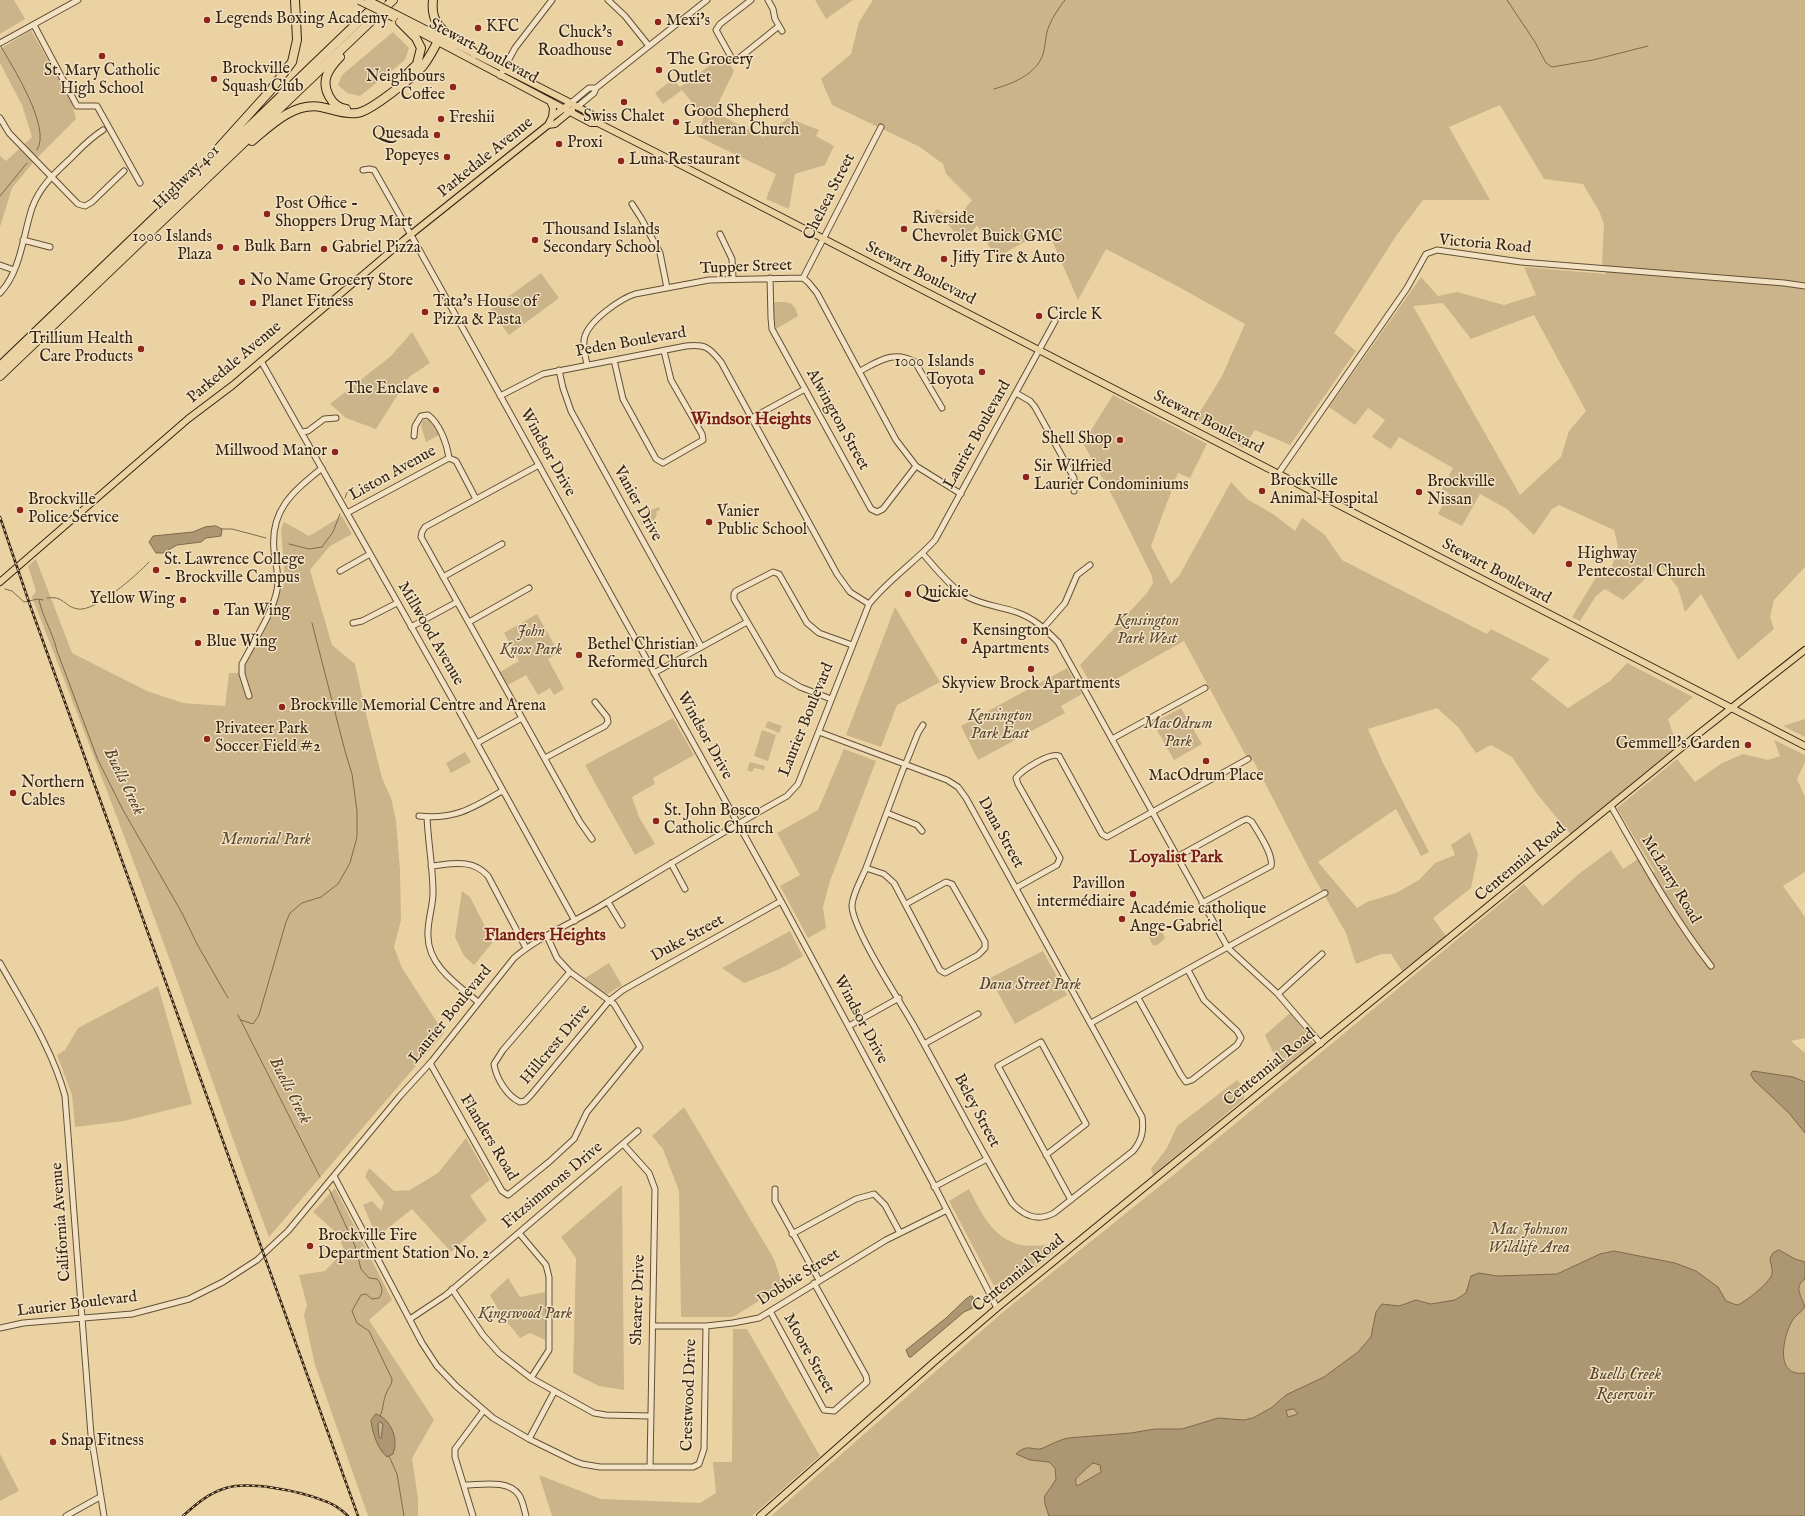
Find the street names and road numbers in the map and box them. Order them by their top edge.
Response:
street label: Stewart Boulevard [425,15,541,89]
street label: Parkedale Avenue [434,114,538,202]
street label: Highway 401 [150,142,224,214]
street label: Chelsea Street [800,150,860,244]
street label: Victoria Road [1438,231,1532,259]
street label: Stewart Boulevard [862,238,978,310]
street label: Tupper Street [700,257,792,279]
street label: Parkedale Avenue [184,318,286,408]
street label: Peden Boulevard [574,324,688,362]
street label: Alwington Street [801,366,873,474]
street label: Laurier Boulevard [940,377,1016,493]
street label: Stewart Boulevard [1150,387,1266,459]
street label: Windsor Drive [515,406,579,500]
street label: Liston Avenue [346,442,440,506]
street label: Vanier Drive [608,463,666,545]
street label: Stewart Boulevard [1438,535,1554,609]
street label: Millwood Avenue [393,579,467,689]
street label: Laurier Boulevard [775,660,839,780]
street label: Windsor Drive [672,689,736,783]
street label: Dana Street [973,794,1027,872]
street label: Centennial Road [1472,820,1570,906]
street label: McLarry Road [1636,832,1704,928]
street label: Duke Street [648,911,728,967]
street label: Laurier Boulevard [406,962,496,1068]
street label: Windsor Drive [829,972,891,1068]
street label: Hillcrest Drive [517,1001,595,1089]
street label: Centennial Road [1220,1025,1320,1111]
street label: Beley Street [949,1071,1003,1151]
street label: Flanders Road [455,1091,521,1185]
street label: Fitzsimmons Drive [499,1138,607,1234]
street label: California Avenue [48,1162,76,1282]
street label: Centennial Road [969,1231,1069,1317]
street label: Dobbie Street [754,1245,844,1311]
street label: Shearer Drive [628,1254,650,1346]
street label: Laurier Boulevard [16,1288,138,1322]
street label: Moore Street [778,1311,838,1397]
street label: Crestwood Drive [678,1338,702,1452]

